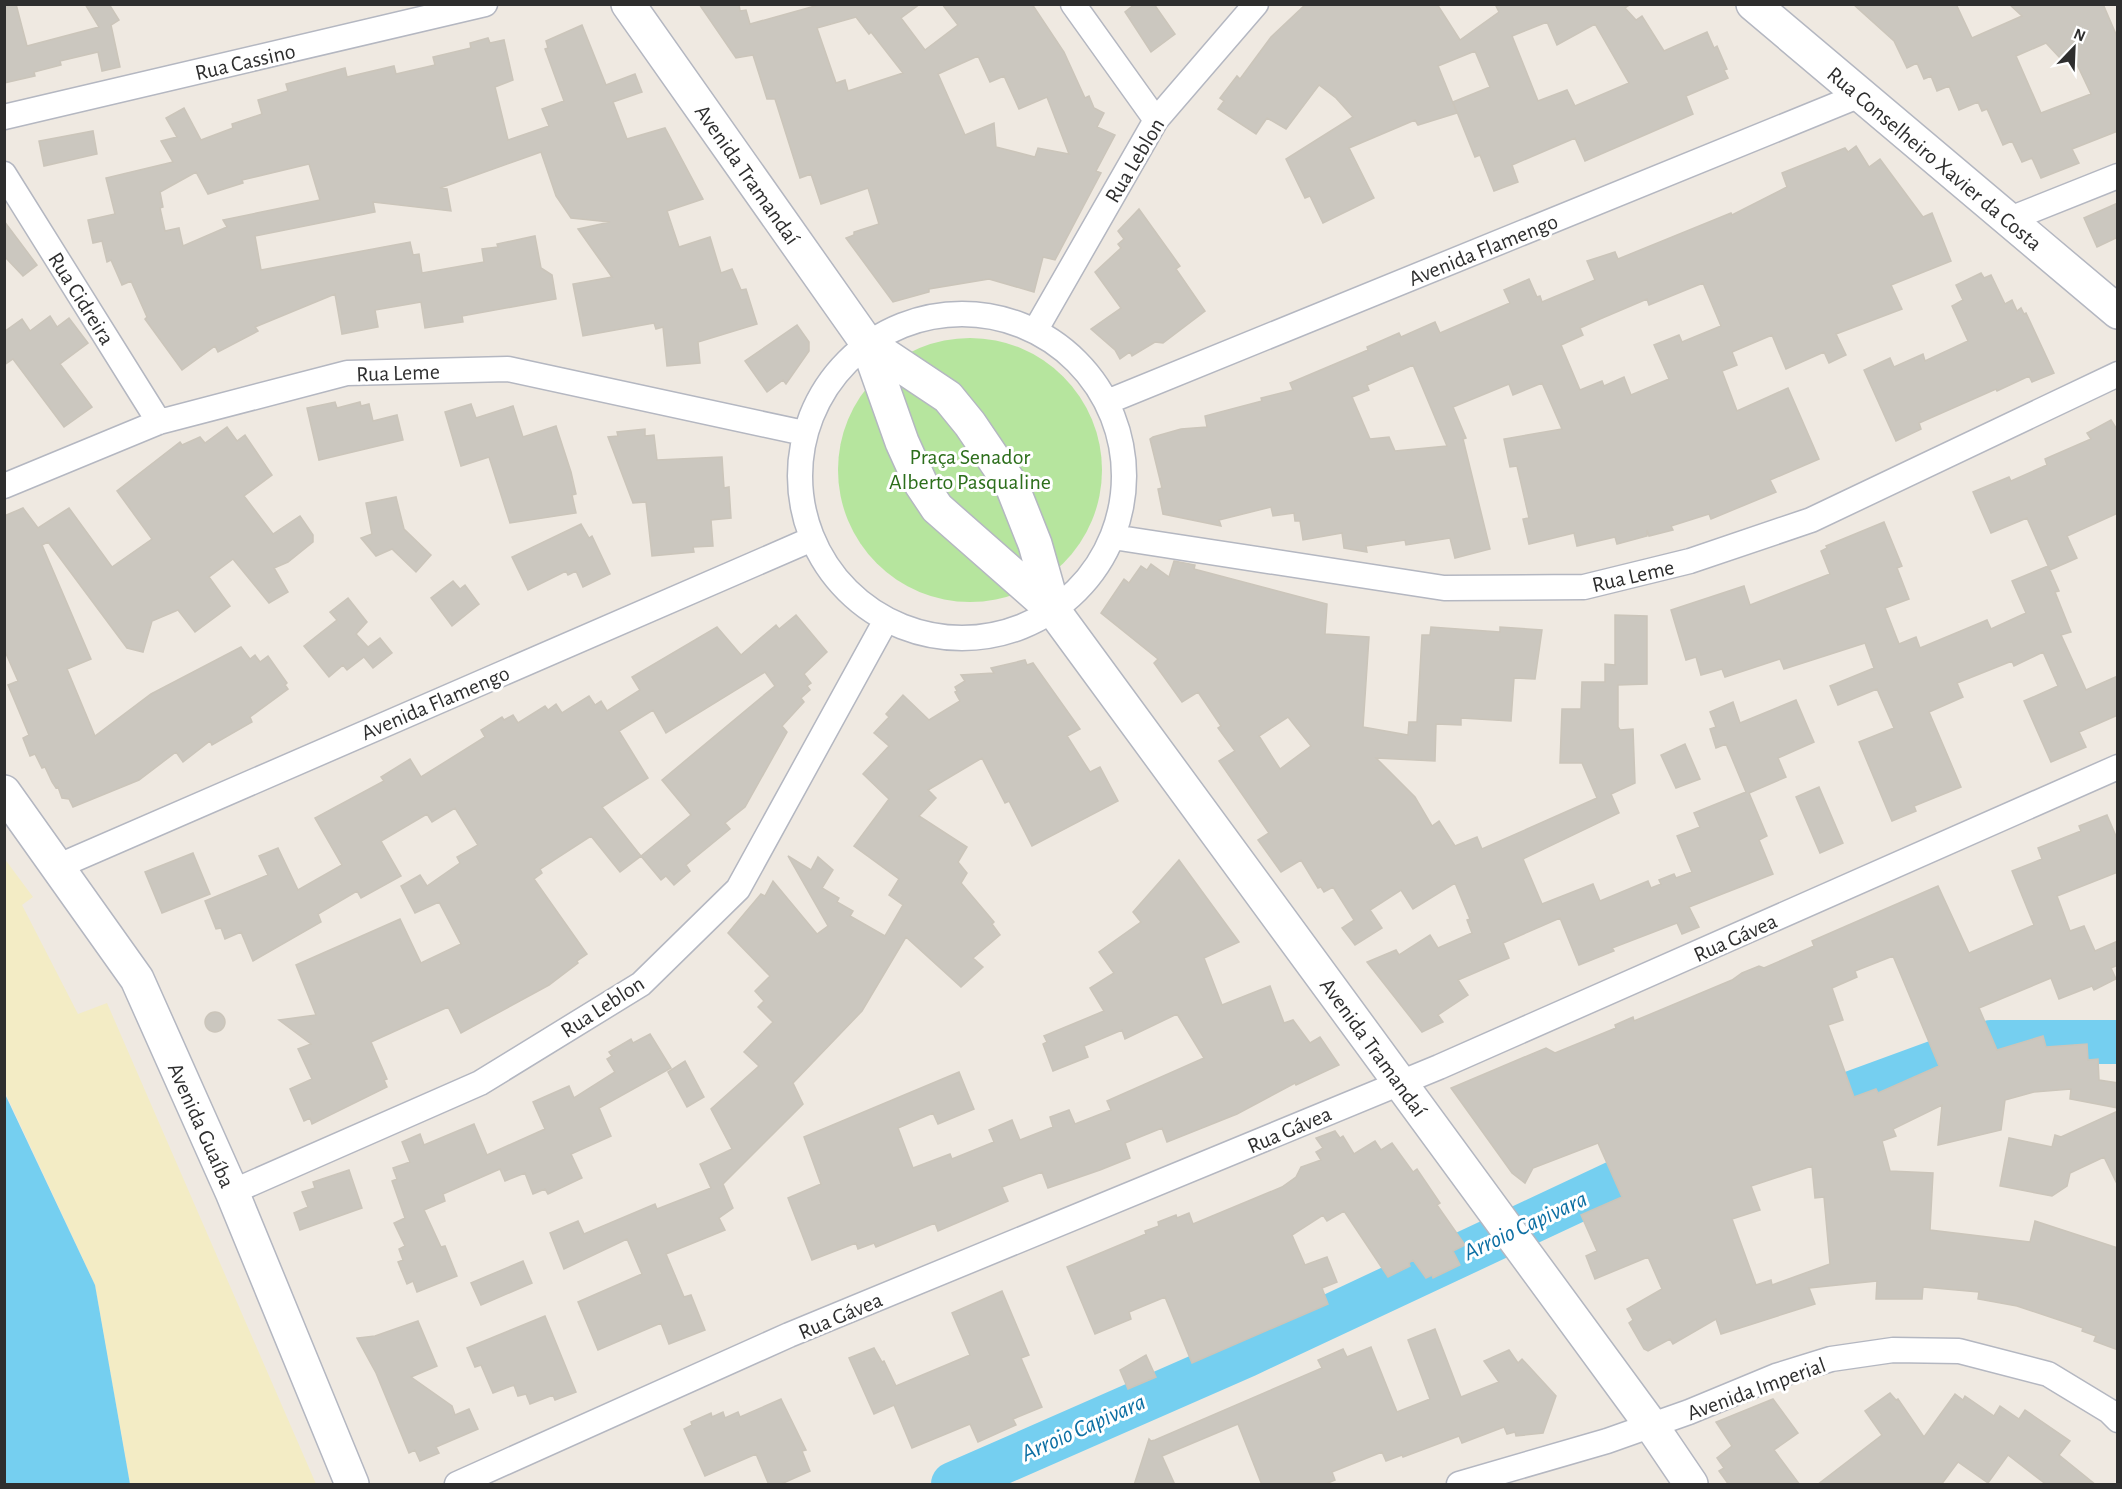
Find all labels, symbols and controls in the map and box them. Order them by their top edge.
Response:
north arrow [2044,18,2104,78]
text: N [2071,26,2088,45]
street label: Rua Cassino [193,40,297,84]
street label: Rua Conselheiro Xavier da Costa [1823,63,2046,255]
street label: Avenida Tramandaí [691,101,804,249]
street label: Rua Leblon [1101,114,1169,207]
street label: Avenida Flamengo [1406,210,1561,290]
street label: Rua Cidreira [44,248,118,349]
street label: Rua Leme [356,361,440,385]
park label: Praça Senador Alberto Pasqualine [889,446,1051,493]
street label: Rua Leme [1590,556,1676,596]
street label: Avenida Flamengo [358,662,513,744]
street label: Rua Gávea [1690,910,1781,966]
street label: Rua Leblon [557,972,648,1042]
street label: Avenida Tramandaí [1316,974,1431,1121]
street label: Avenida Guaíba [164,1060,238,1191]
street label: Rua Gávea [1244,1102,1335,1157]
water label: Arroio Capivara [1459,1187,1591,1265]
street label: Rua Gávea [795,1288,886,1343]
street label: Avenida Imperial [1684,1354,1829,1424]
water label: Arroio Capivara [1017,1390,1149,1466]

